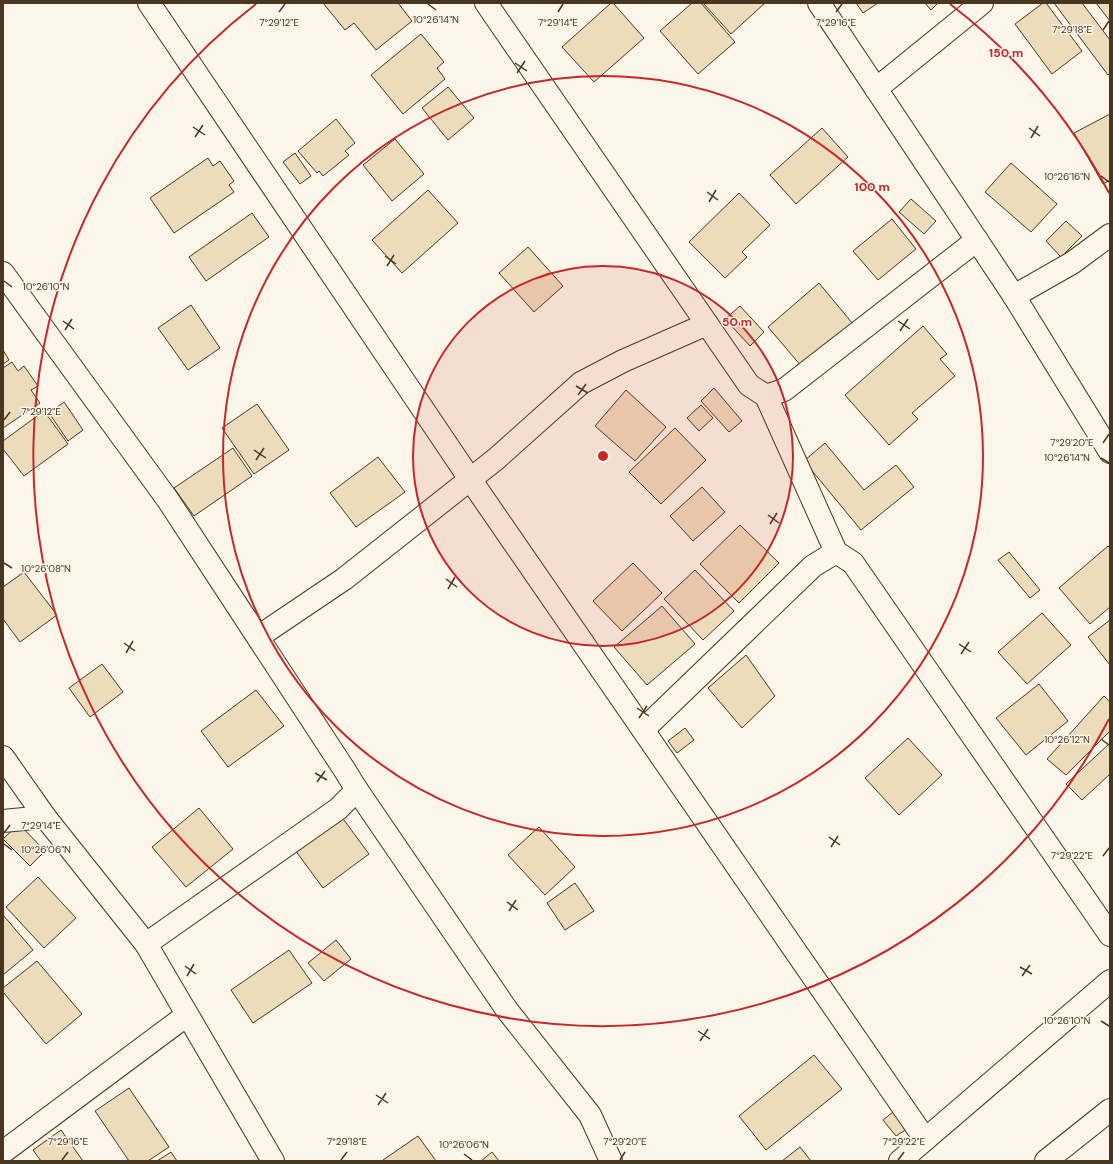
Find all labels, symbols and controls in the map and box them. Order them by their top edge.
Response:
text: 10°26'14"N [413,13,459,26]
text: 7°29'12"E [259,16,299,29]
text: 7°29'14"E [538,16,578,29]
text: 7°29'16"E [816,16,856,29]
text: 7°29'18"E [1052,23,1092,36]
text: 150 m [989,45,1023,61]
text: 10°26'16"N [1044,170,1090,183]
text: 100 m [854,179,890,195]
text: 10°26'10"N [23,280,69,293]
text: 50 m [722,314,752,330]
text: 7°29'12"E [21,405,61,418]
text: 7°29'20"E [1050,436,1094,449]
centre of rings [596,449,610,463]
text: 10°26'14"N [1044,451,1090,464]
text: 10°26'08"N [21,562,71,575]
text: 10°26'12"N [1044,733,1090,746]
text: 7°29'14"E [21,819,61,832]
text: 10°26'06"N [21,843,71,856]
text: 7°29'22"E [1051,849,1094,862]
text: 10°26'10"N [1044,1014,1090,1027]
text: 7°29'16"E [48,1135,88,1148]
text: 7°29'18"E [327,1135,367,1148]
text: 7°29'20"E [603,1135,647,1148]
text: 7°29'22"E [883,1135,926,1148]
text: 10°26'06"N [439,1138,489,1151]

